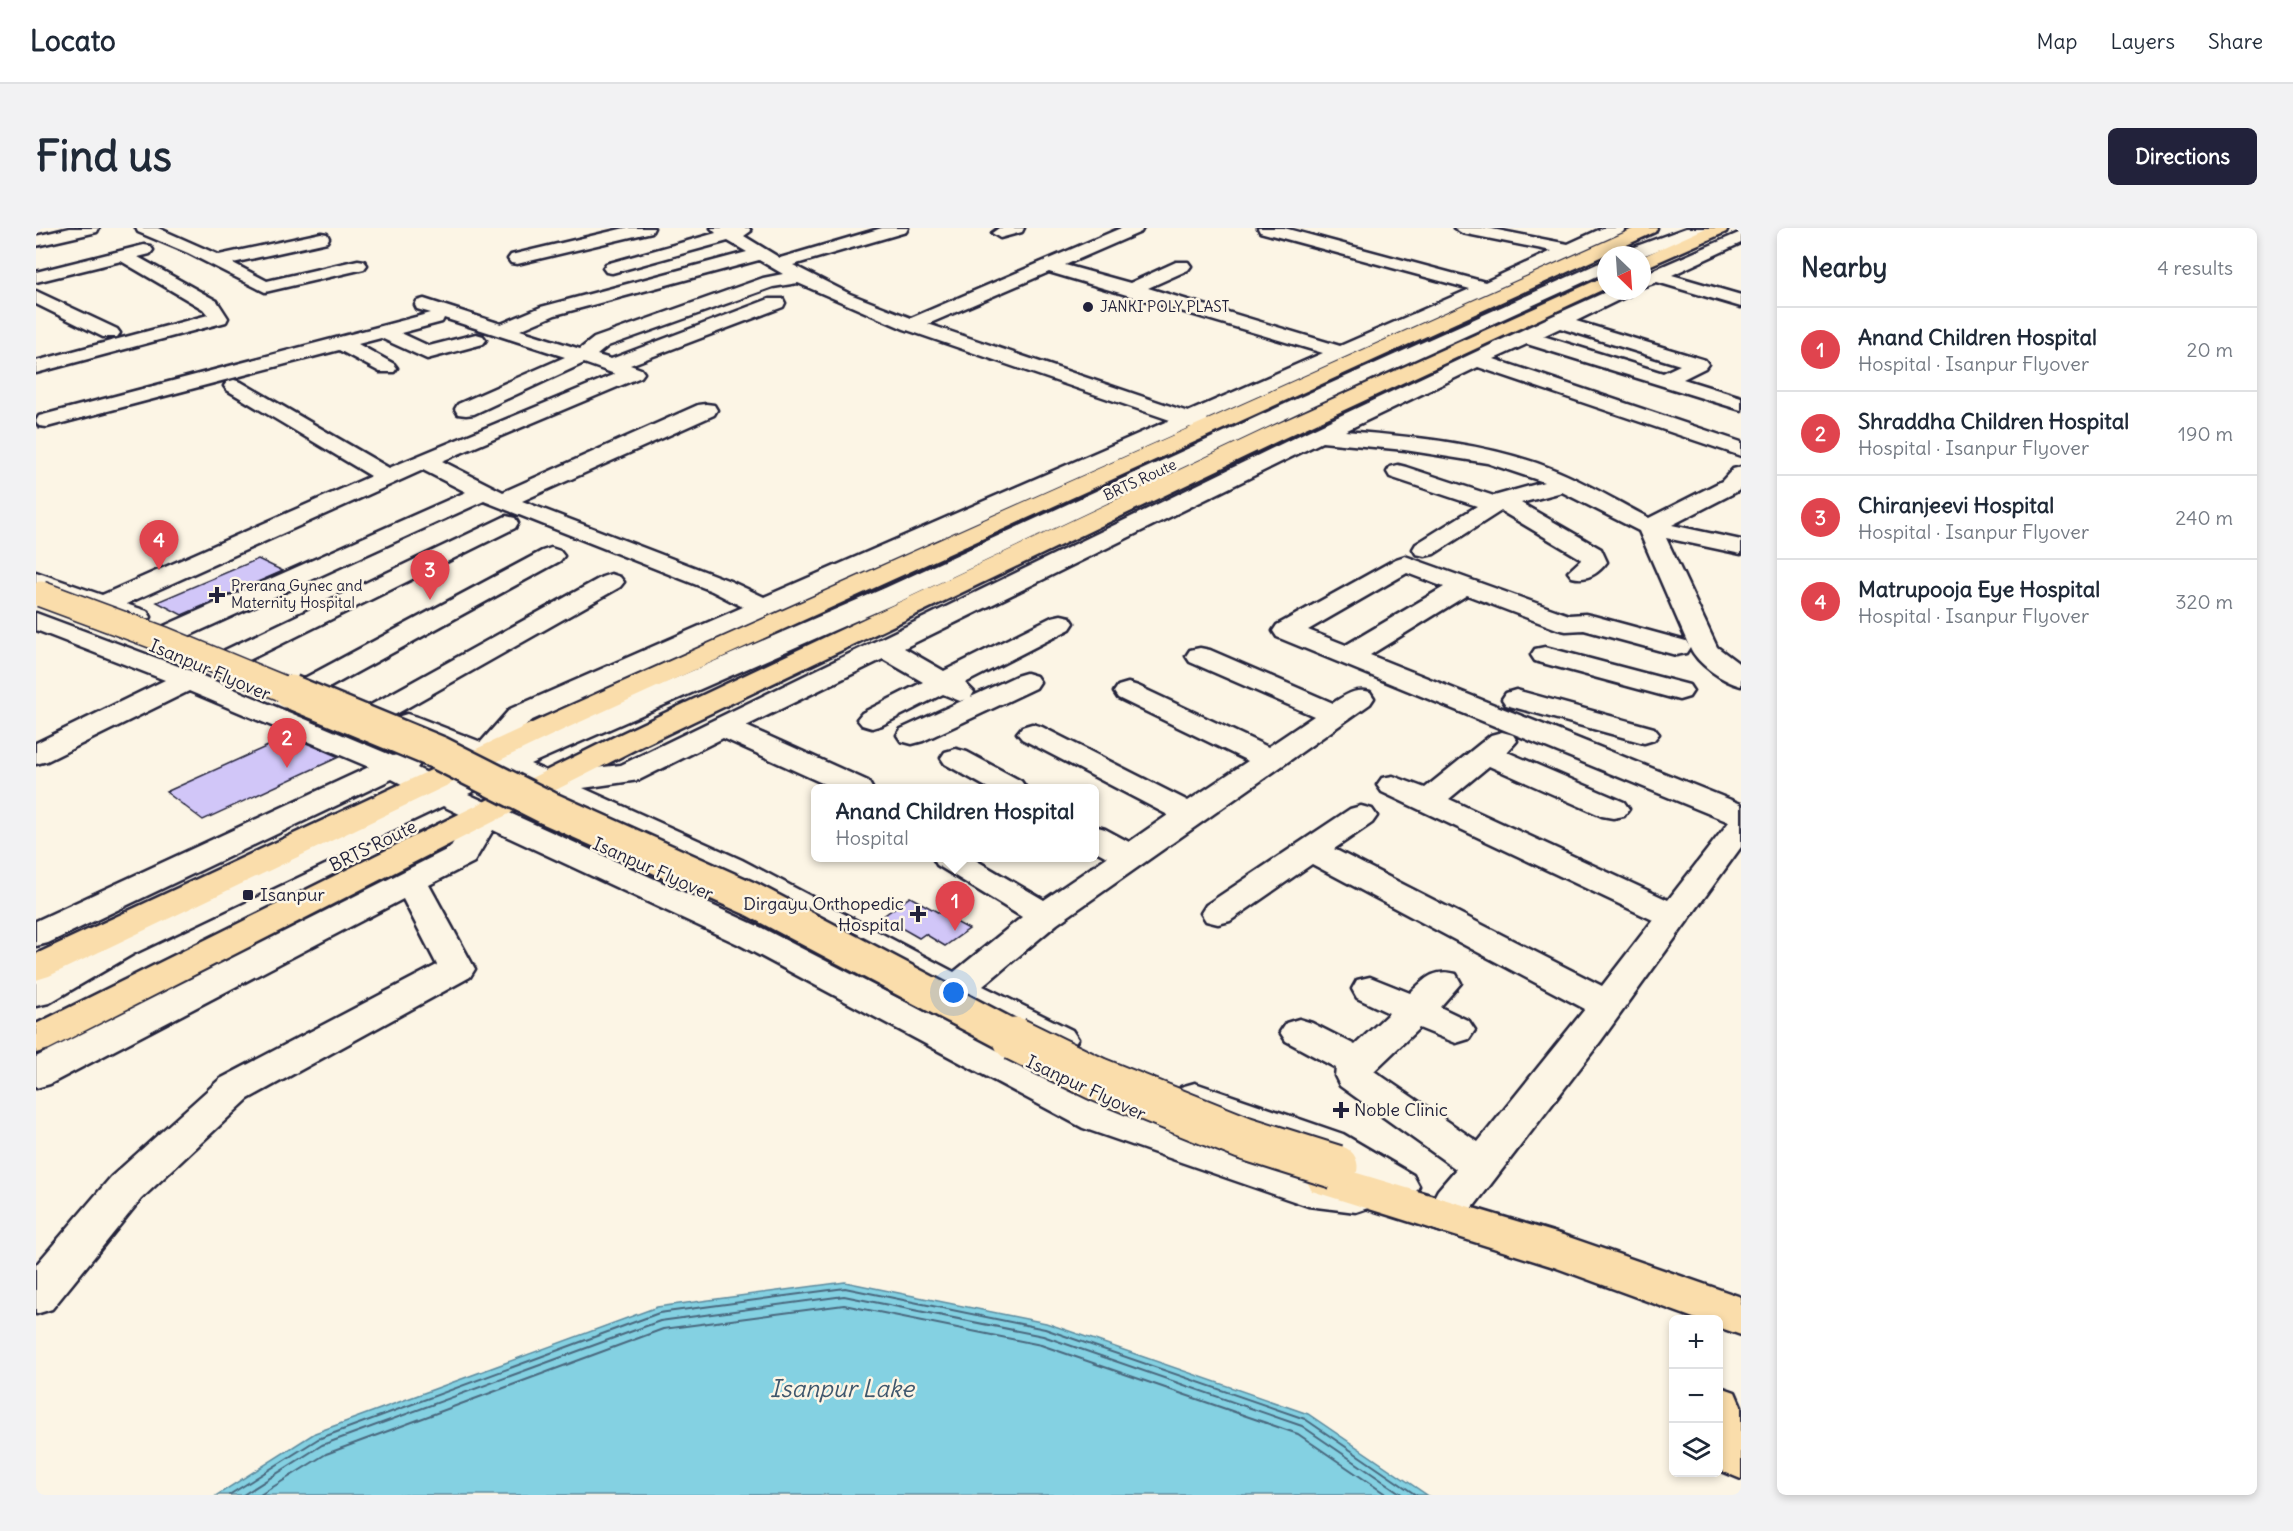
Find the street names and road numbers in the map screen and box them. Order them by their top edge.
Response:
street label: BRTS Route [1100,454,1179,505]
street label: Isanpur Flyover [146,634,275,706]
street label: BRTS Route [325,815,420,877]
street label: Isanpur Flyover [589,832,718,906]
street label: Isanpur Flyover [1023,1050,1150,1126]

